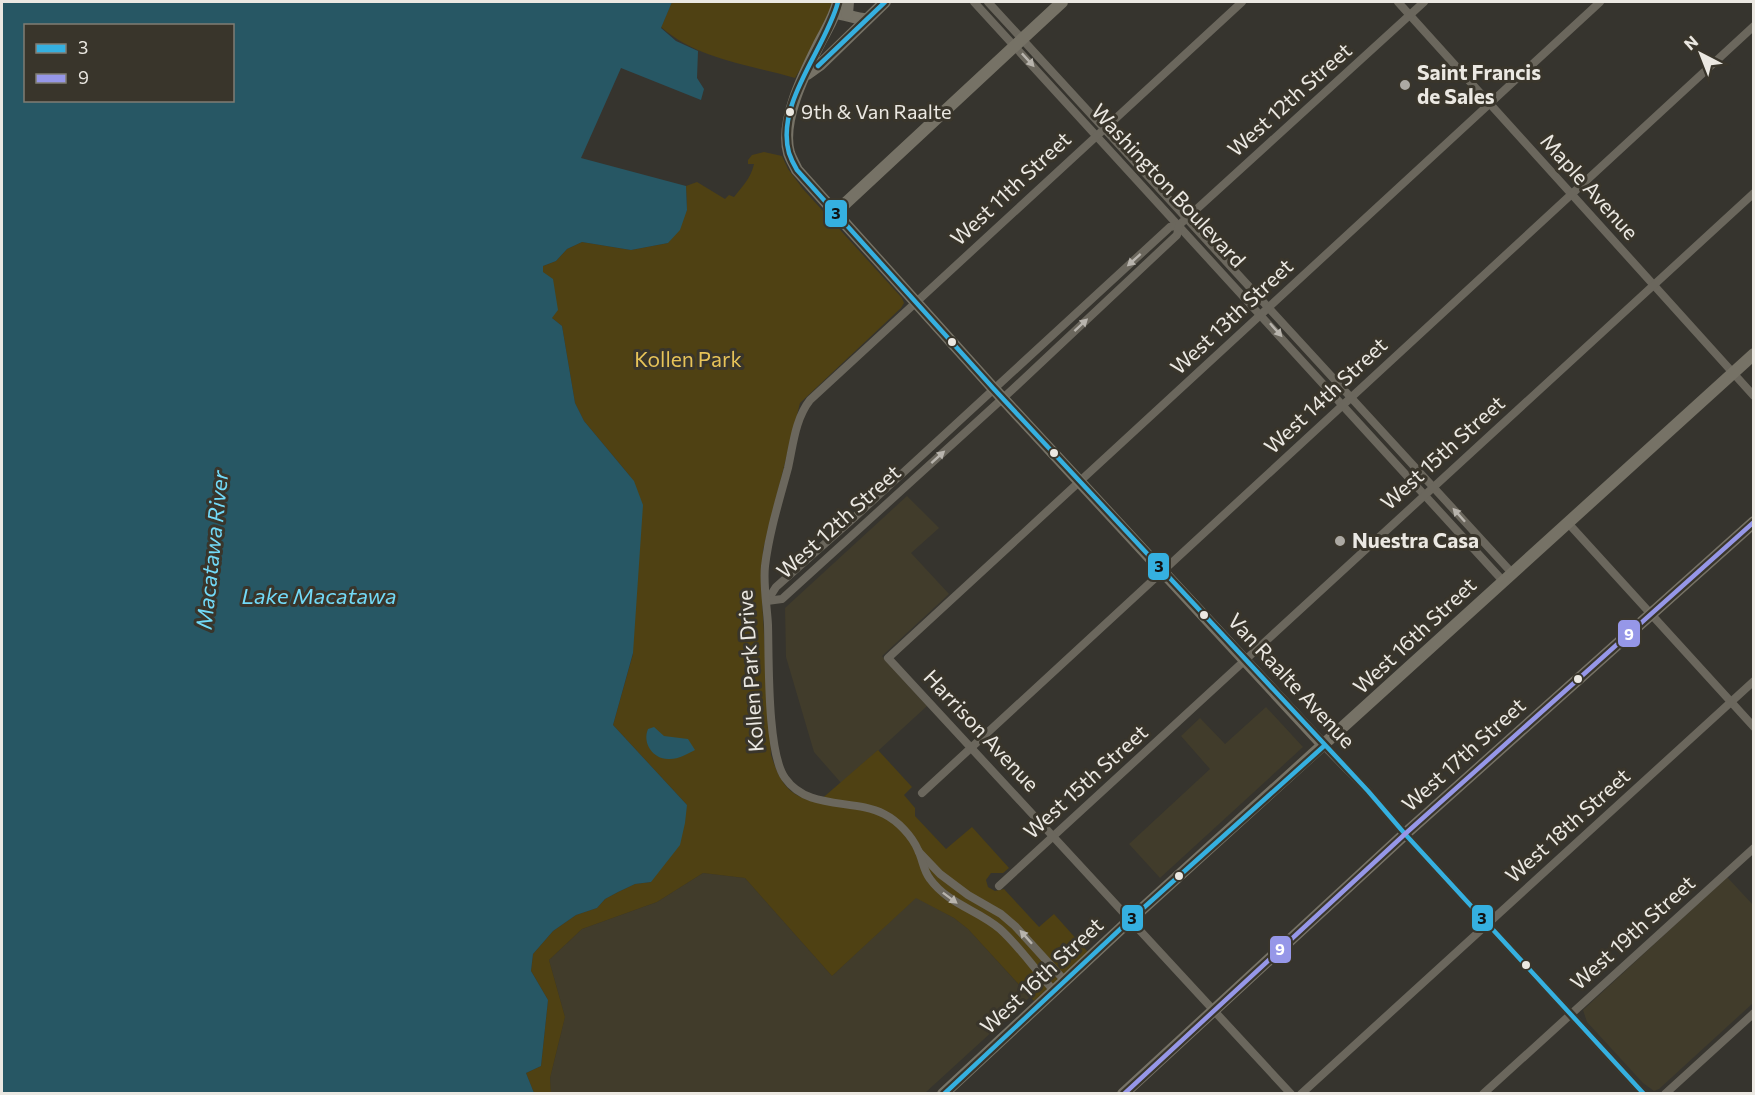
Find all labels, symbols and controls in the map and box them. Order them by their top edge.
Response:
legend [24,24,234,102]
north arrow [1671,24,1731,84]
text: N [1680,31,1701,54]
text: 3 [78,36,88,58]
street label: West 12th Street [1222,37,1356,161]
one-way arrow [1021,52,1034,67]
place label: Saint Francis de Sales [1417,59,1541,108]
text: 9 [78,66,89,88]
marker: Saint Francis de Sales [1398,78,1412,92]
street label: Washington Boulevard [1087,98,1251,272]
place label: 9th & Van Raalte [801,99,952,123]
marker: 9th & Van Raalte [784,106,796,118]
street label: West 11th Street [945,126,1075,250]
street label: Maple Avenue [1536,128,1644,244]
line badge: 3 [824,199,848,228]
text: 3 [831,203,841,222]
one-way arrow [1127,253,1142,266]
street label: West 13th Street [1165,253,1297,379]
one-way arrow [1074,318,1088,332]
one-way arrow [1268,323,1282,337]
street label: West 14th Street [1258,332,1392,458]
unlabelled marker [946,336,958,348]
park label: Kollen Park [634,346,742,371]
street label: West 15th Street [1375,390,1509,514]
unlabelled marker [1048,447,1060,459]
one-way arrow [930,451,945,464]
street label: West 12th Street [771,459,905,583]
water label: Macatawa River [190,468,233,631]
one-way arrow [1452,507,1466,522]
place label: Nuestra Casa [1352,527,1479,552]
marker: Nuestra Casa [1333,534,1347,548]
line badge: 3 [1147,552,1170,581]
text: 3 [1154,556,1164,575]
street label: West 16th Street [1347,572,1481,698]
water label: Lake Macatawa [241,582,397,609]
street label: Kollen Park Drive [731,589,768,753]
street label: Van Raalte Avenue [1223,607,1361,753]
unlabelled marker [1198,609,1210,621]
line badge: 9 [1617,619,1641,648]
text: 9 [1624,624,1634,643]
street label: Harrison Avenue [919,664,1045,796]
unlabelled marker [1572,673,1584,685]
street label: West 17th Street [1396,692,1530,816]
street label: West 15th Street [1018,719,1152,843]
street label: West 18th Street [1500,762,1634,887]
street label: West 19th Street [1565,869,1699,994]
unlabelled marker [1173,870,1185,882]
one-way arrow [943,892,958,904]
line badge: 3 [1121,904,1144,932]
line badge: 3 [1471,904,1494,932]
text: 3 [1127,908,1137,927]
text: 3 [1477,908,1487,927]
street label: West 16th Street [974,912,1108,1038]
one-way arrow [1019,931,1033,945]
line badge: 9 [1269,935,1292,964]
text: 9 [1275,939,1285,958]
unlabelled marker [1520,959,1532,971]

